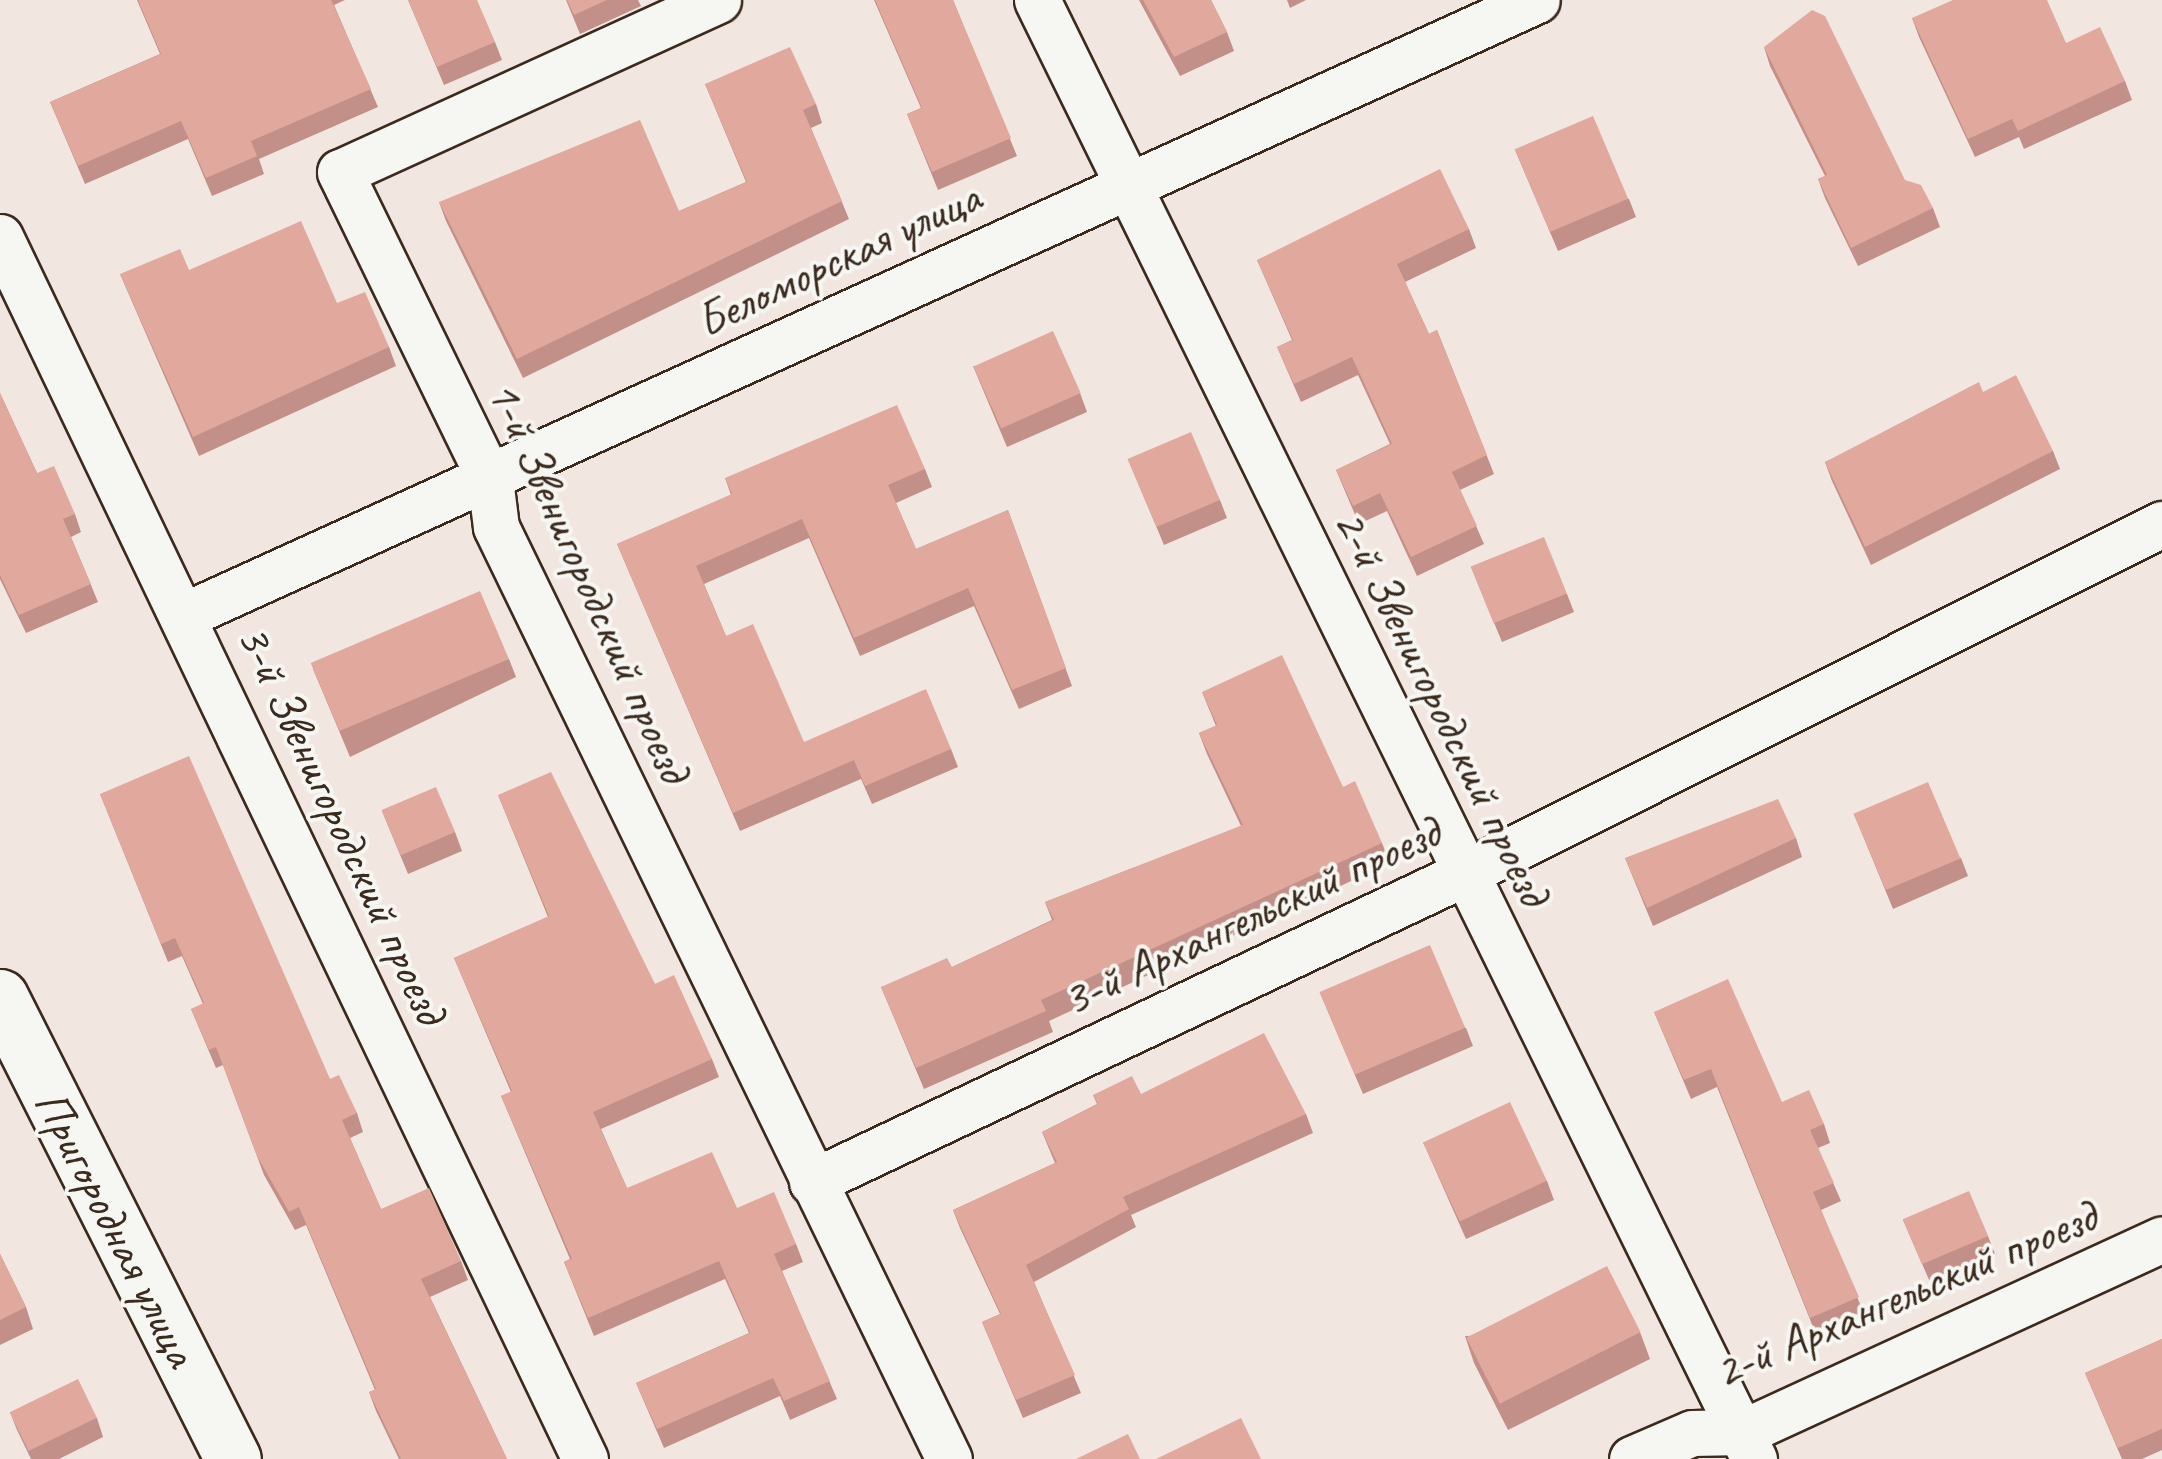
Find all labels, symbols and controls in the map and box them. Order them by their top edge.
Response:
street label: Беломорская улица [685,167,991,351]
street label: 1-й Звенигородский проезд [475,371,703,791]
street label: 2-й Звенигородский проезд [1321,500,1563,914]
street label: 3-й Звенигородский проезд [224,615,460,1033]
street label: 3-й Архангельский проезд [1053,803,1449,1029]
street label: Пригородная улица [21,1079,211,1377]
street label: 2-й Архангельский проезд [1705,1187,2105,1401]

